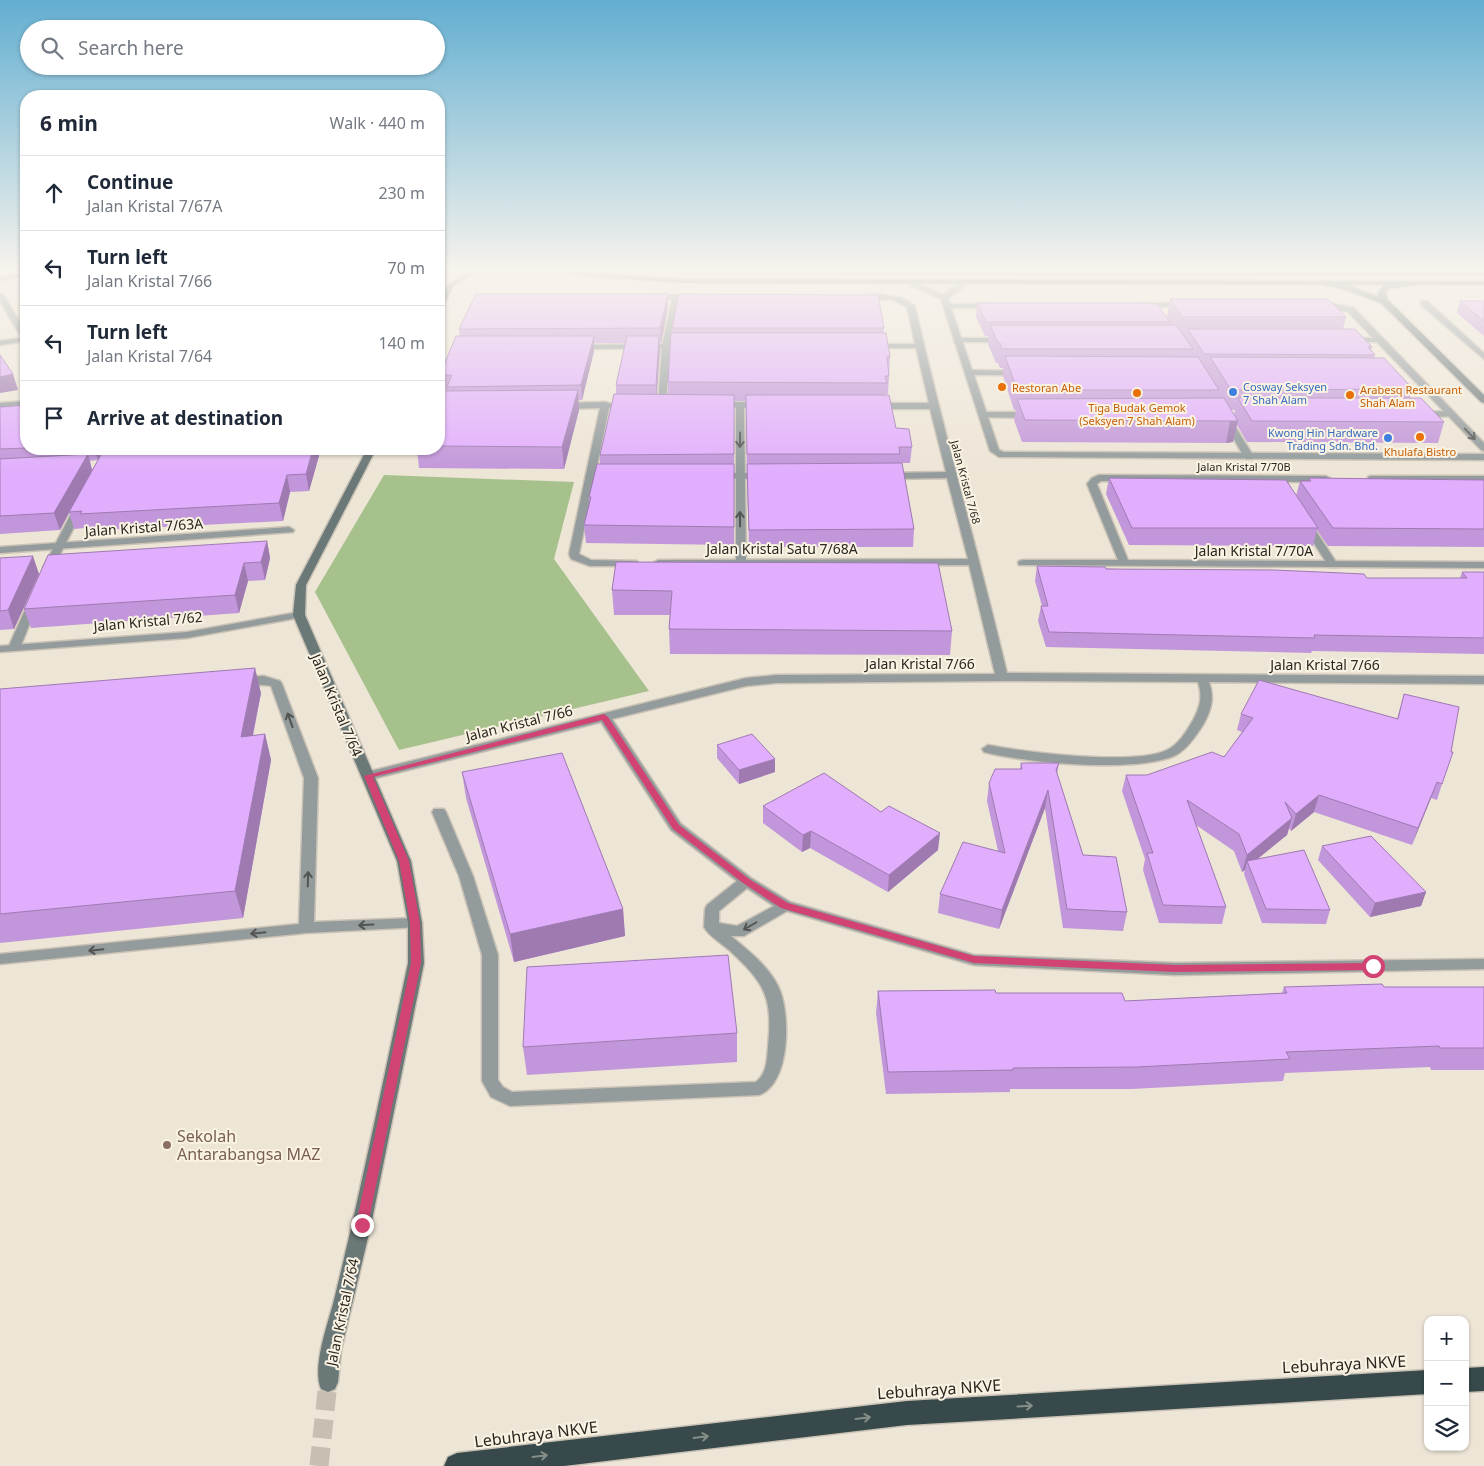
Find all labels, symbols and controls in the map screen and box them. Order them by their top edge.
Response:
search box [20,20,445,75]
icon: search [38,34,66,62]
text: Search here [78,35,184,61]
text: 6 min [40,109,98,137]
text: Walk · 440 m [330,112,425,134]
text: Continue [87,169,173,195]
icon: ahead [40,179,68,207]
text: 230 m [378,182,425,204]
text: Jalan Kristal 7/67A [87,195,222,217]
text: Turn left [87,244,168,270]
icon: left [40,254,68,282]
text: 70 m [388,257,425,279]
text: Jalan Kristal 7/66 [87,270,212,292]
text: Turn left [87,319,168,345]
icon: left [40,329,68,357]
text: 140 m [378,332,425,354]
text: Jalan Kristal 7/64 [87,345,212,367]
place label: Cosway Seksyen 7 Shah Alam [1243,379,1327,407]
place label: Restoran Abe [1012,380,1081,395]
marker: Restoran Abe [996,381,1008,393]
place label: Arabesq Restaurant Shah Alam [1360,382,1462,410]
marker: Cosway Seksyen 7 Shah Alam [1227,386,1239,398]
marker: Tiga Budak Gemok (Seksyen 7 Shah Alam) [1131,387,1143,399]
marker: Arabesq Restaurant Shah Alam [1344,389,1356,401]
place label: Tiga Budak Gemok (Seksyen 7 Shah Alam) [1079,400,1195,428]
icon: arrive [40,404,68,432]
text: Arrive at destination [87,405,283,431]
place label: Kwong Hin Hardware Trading Sdn. Bhd. [1268,425,1378,453]
one-way arrow [1464,427,1476,440]
marker: Khulafa Bistro [1414,431,1426,443]
one-way arrow [735,432,745,448]
marker: Kwong Hin Hardware Trading Sdn. Bhd. [1382,432,1394,444]
street label: Jalan Kristal 7/68 [947,438,984,526]
place label: Khulafa Bistro [1384,444,1457,459]
street label: Jalan Kristal 7/70B [1196,459,1291,474]
one-way arrow [735,511,745,528]
street label: Jalan Kristal 7/63A [82,513,204,541]
street label: Jalan Kristal Satu 7/68A [704,539,858,558]
street label: Jalan Kristal 7/70A [1193,541,1313,560]
street label: Jalan Kristal 7/62 [91,607,203,635]
street label: Jalan Kristal 7/64 [306,649,367,759]
street label: Jalan Kristal 7/66 [863,654,975,673]
street label: Jalan Kristal 7/66 [1268,655,1380,674]
street label: Jalan Kristal 7/66 [462,701,574,746]
one-way arrow [285,713,294,729]
one-way arrow [303,871,312,887]
one-way arrow [358,921,374,930]
one-way arrow [743,921,757,931]
one-way arrow [250,928,266,938]
one-way arrow [89,945,105,955]
route start [1362,955,1385,978]
place label: Sekolah Antarabangsa MAZ [177,1125,320,1165]
marker: Sekolah Antarabangsa MAZ [161,1139,173,1151]
route end [351,1214,374,1237]
street label: Jalan Kristal 7/64 [321,1256,363,1370]
map controls [1424,1316,1469,1451]
button: + [1424,1316,1469,1361]
street label: Lebuhraya NKVE [1281,1350,1407,1378]
button: − [1424,1361,1469,1406]
street label: Lebuhraya NKVE [876,1374,1002,1404]
one-way arrow [1016,1401,1032,1410]
button: layers [1424,1406,1469,1451]
one-way arrow [854,1413,870,1423]
street label: Lebuhraya NKVE [473,1416,599,1452]
one-way arrow [693,1432,709,1442]
one-way arrow [531,1451,547,1461]

